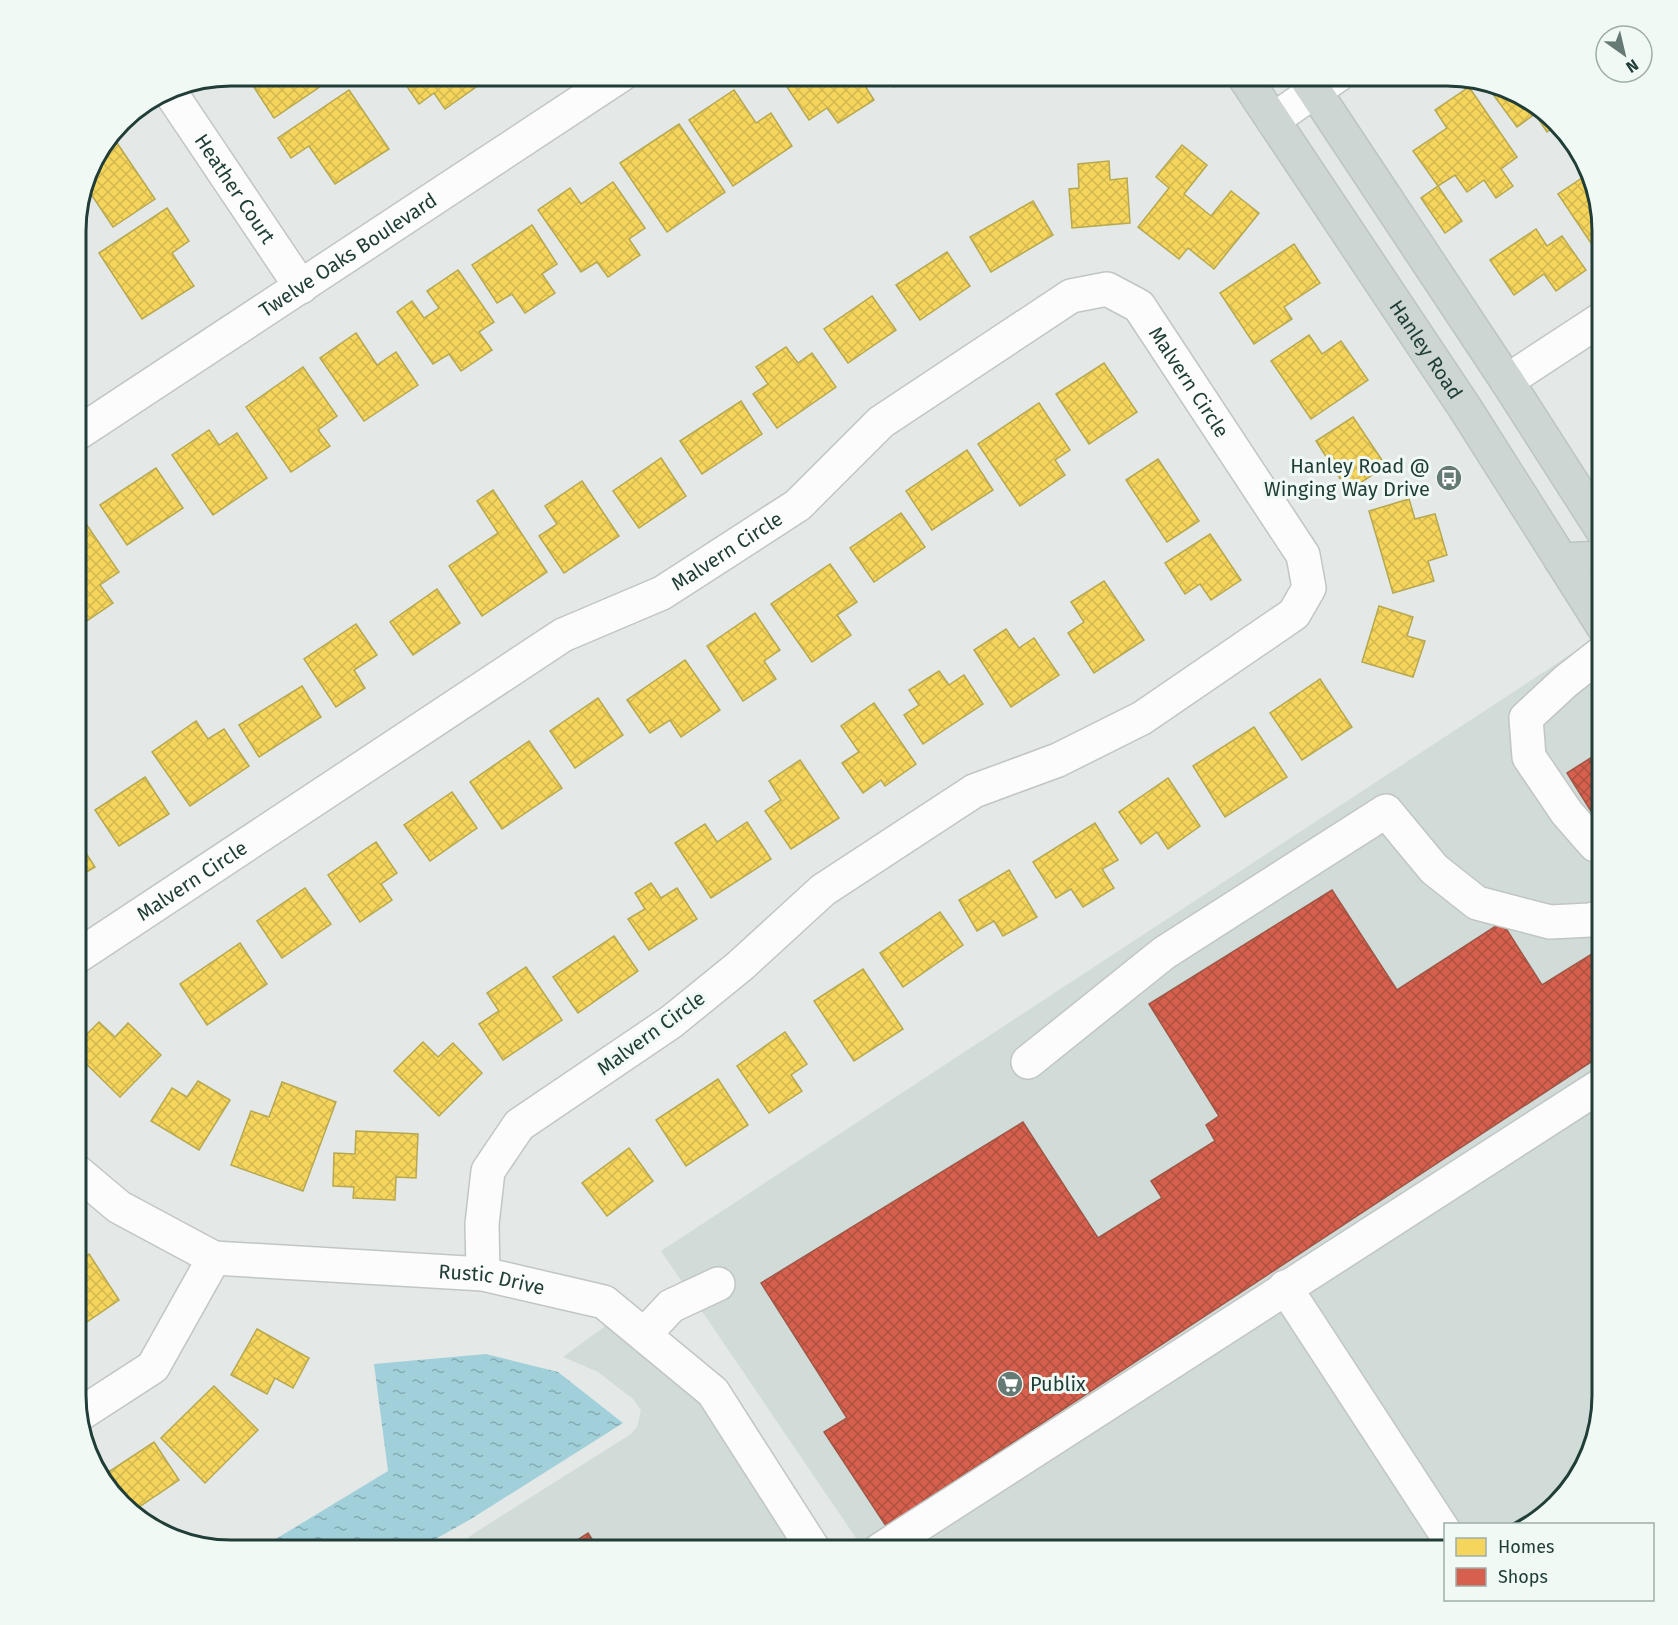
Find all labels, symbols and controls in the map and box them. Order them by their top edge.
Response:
north arrow [1594,24,1654,84]
text: N [1622,55,1642,77]
street label: Heather Court [189,129,281,249]
street label: Twelve Oaks Boulevard [255,188,441,322]
street label: Hanley Road [1384,295,1468,404]
street label: Malvern Circle [1144,322,1234,442]
place label: Hanley Road @ Winging Way Drive [1264,454,1430,501]
bus stop icon: Hanley Road @ Winging Way Drive [1434,463,1464,493]
street label: Malvern Circle [667,506,787,596]
street label: Malvern Circle [132,836,252,926]
street label: Malvern Circle [592,986,710,1080]
street label: Rustic Drive [438,1259,547,1300]
supermarket icon: Publix [995,1369,1025,1399]
place label: Publix [1030,1372,1086,1396]
legend [1444,1523,1654,1601]
text: Homes [1498,1536,1554,1558]
text: Shops [1498,1566,1548,1588]

